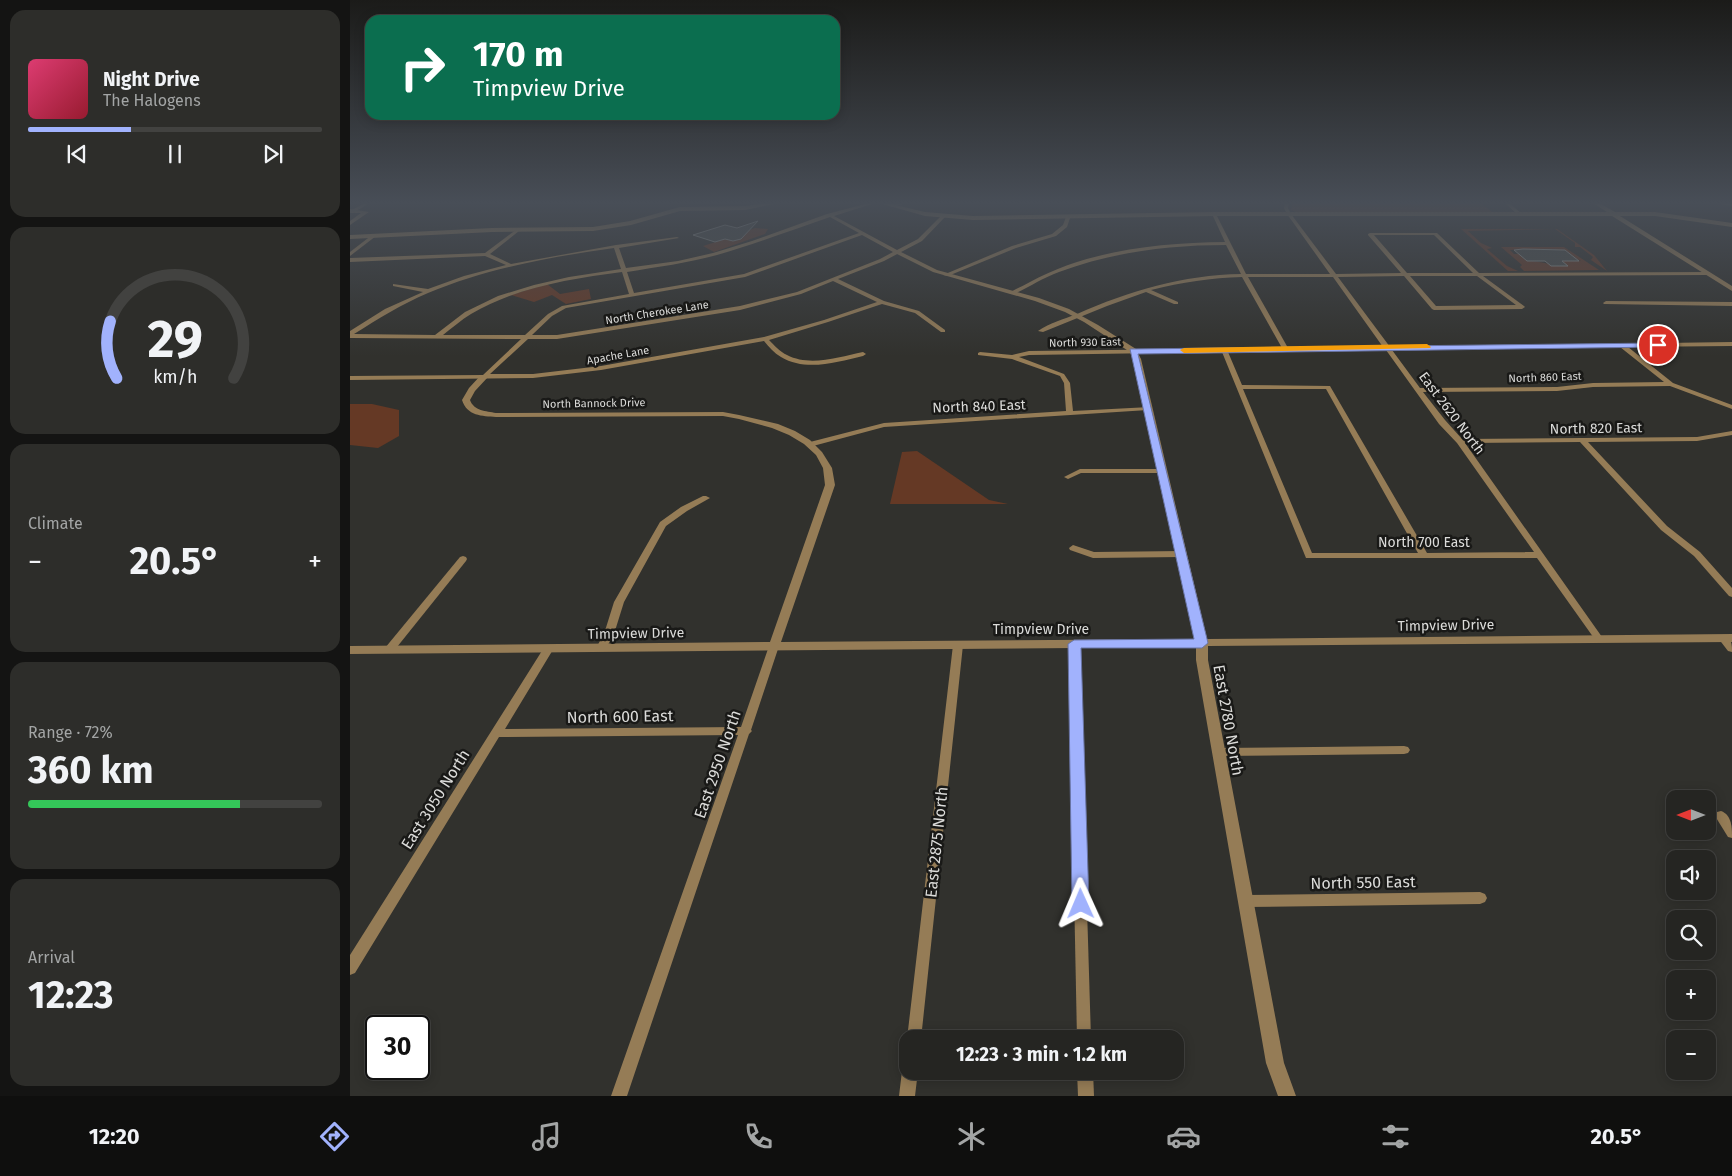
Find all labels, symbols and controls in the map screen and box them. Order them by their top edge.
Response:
text: 170 m [473,33,564,75]
icon: right [390,35,455,100]
text: Night Drive [103,68,200,91]
text: Timpview Drive [473,75,625,102]
text: The Halogens [103,91,201,110]
icon: previous [63,140,91,168]
icon: pause [161,140,189,168]
icon: next [259,140,287,168]
street label: North Cherokee Lane [604,298,710,327]
text: 29 [147,308,203,371]
pin [1637,324,1679,366]
icon: arrive [1644,331,1672,359]
street label: North 930 East [1049,335,1121,350]
street label: Apache Lane [586,344,650,367]
text: km/h [153,366,197,388]
street label: East 2620 North [1415,369,1488,458]
street label: North 860 East [1508,370,1582,385]
street label: North Bannock Drive [542,396,646,411]
street label: North 840 East [932,396,1027,417]
street label: North 820 East [1550,419,1643,438]
text: Climate [28,514,83,533]
street label: North 700 East [1378,534,1471,551]
text: 20.5° [129,538,221,584]
text: − [28,545,42,578]
text: + [308,545,322,578]
street label: Timpview Drive [1398,616,1494,635]
street label: Timpview Drive [993,621,1089,638]
street label: Timpview Drive [588,624,684,643]
street label: East 2780 North [1209,663,1248,777]
street label: North 600 East [567,706,674,727]
street label: East 2950 North [690,707,745,821]
text: Range · 72% [28,723,113,742]
street label: East 3050 North [397,746,474,853]
text: 360 km [28,747,154,793]
street label: East 2875 North [921,786,952,899]
north arrow [1666,790,1716,840]
map controls [1666,790,1716,1080]
button: sound [1666,850,1716,900]
street label: North 550 East [1310,872,1416,893]
position arrow [1054,877,1106,929]
button: search [1666,910,1716,960]
text: Arrival [28,948,75,967]
button: + [1666,970,1716,1020]
text: 12:23 [28,972,114,1018]
speed limit sign: 30 [365,1015,430,1080]
button: − [1666,1030,1716,1080]
text: 12:23 · 3 min · 1.2 km [956,1043,1127,1066]
icon: directions [317,1119,352,1154]
icon: music [529,1119,564,1154]
icon: phone [741,1119,776,1154]
icon: climate [954,1119,989,1154]
icon: car [1166,1119,1201,1154]
icon: filters [1378,1119,1413,1154]
text: 12:20 [89,1123,140,1150]
text: 20.5° [1590,1123,1643,1150]

